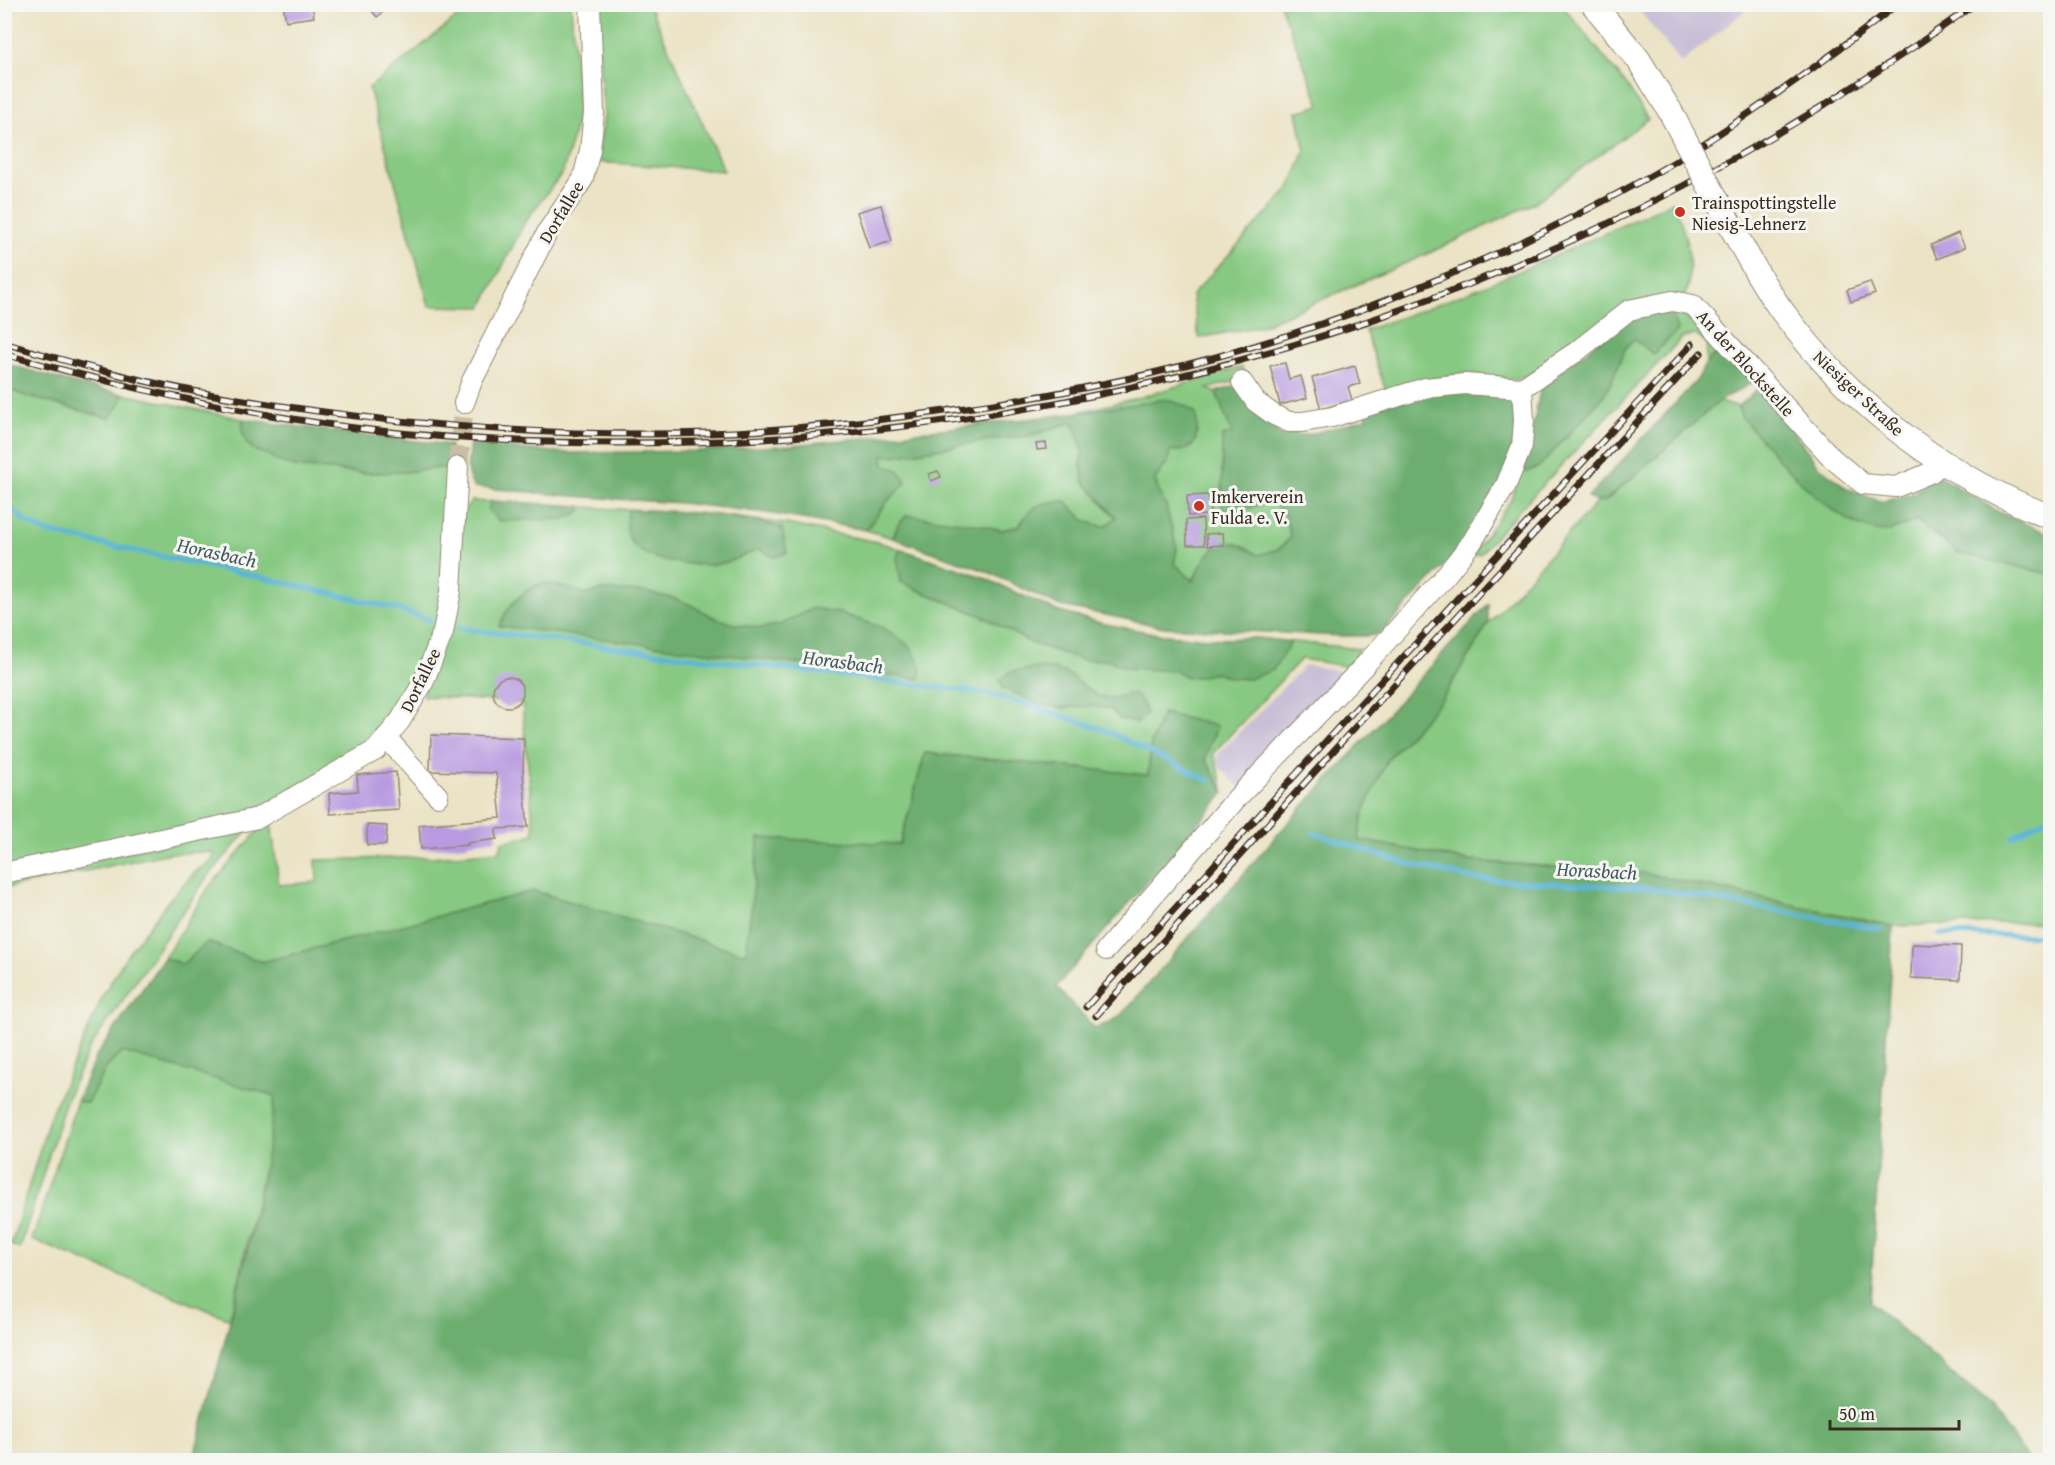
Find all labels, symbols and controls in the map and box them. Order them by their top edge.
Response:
street label: Dorfallee [532,176,590,248]
place label: Trainspottingstelle Niesig-Lehnerz [1692,189,1836,237]
marker: Trainspottingstelle Niesig-Lehnerz [1673,205,1687,219]
street label: An der Blockstelle [1690,303,1802,423]
street label: Niesiger Straße [1807,344,1911,442]
place label: Imkerverein Fulda e. V. [1211,483,1304,531]
marker: Imkerverein Fulda e. V. [1192,499,1206,513]
water label: Horasbach [174,529,260,575]
water label: Horasbach [800,642,885,680]
street label: Dorfallee [393,643,447,717]
water label: Horasbach [1555,853,1638,887]
scale bar [1830,1393,1959,1431]
text: 50 m [1839,1400,1875,1427]

